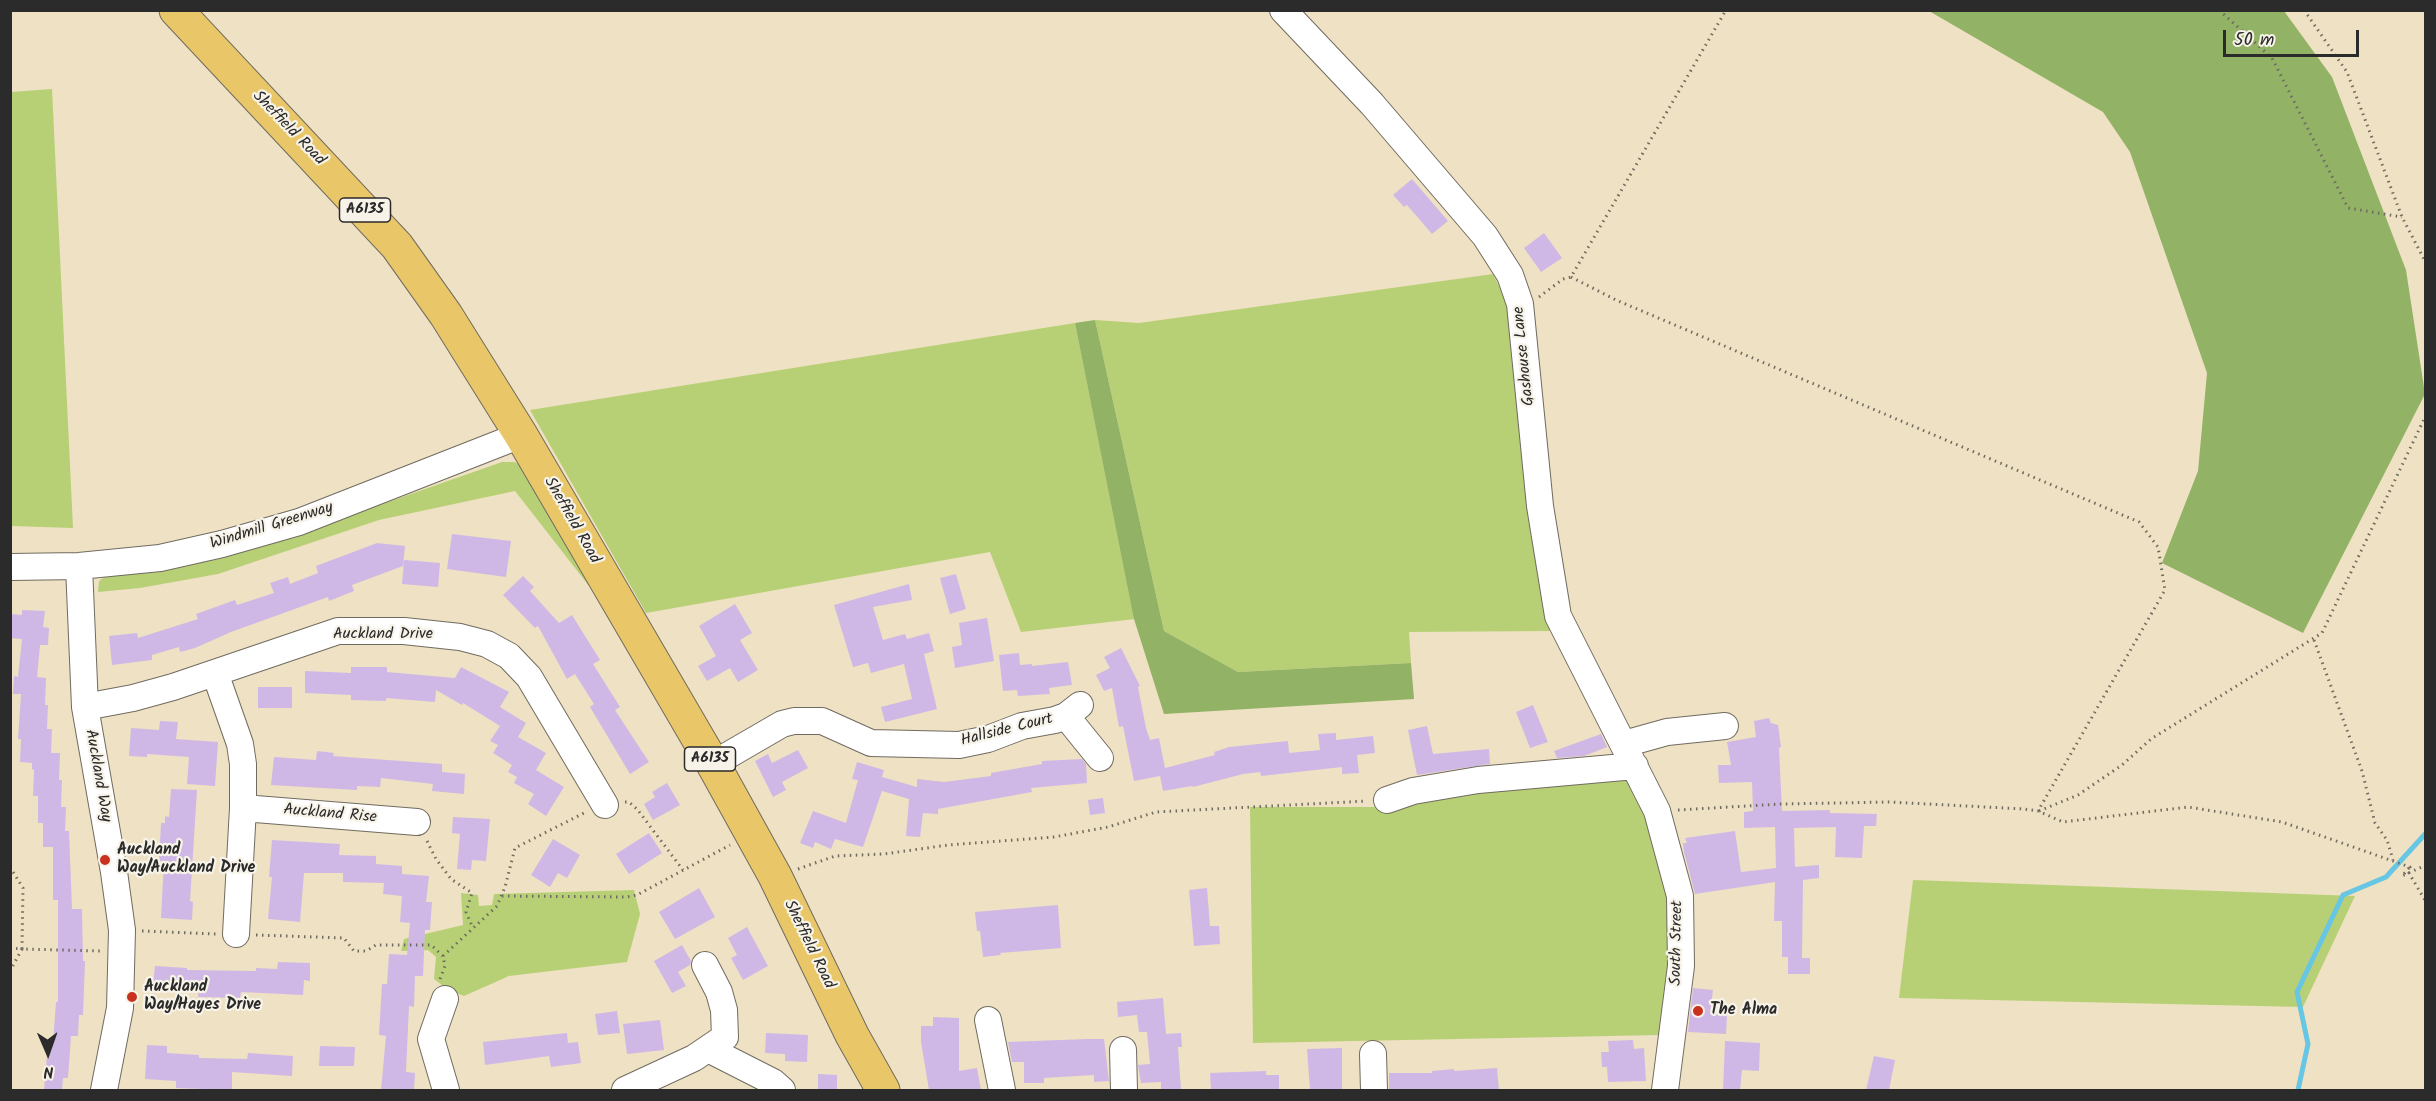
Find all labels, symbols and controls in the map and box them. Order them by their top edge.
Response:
scale bar [2226,18,2362,56]
text: 50 m [2234,26,2274,55]
street label: Sheffield Road [248,88,328,170]
road number: A6135 [340,198,391,222]
street label: Gashouse Lane [1510,305,1540,407]
street label: Sheffield Road [539,474,603,568]
street label: Windmill Greenway [208,499,336,555]
street label: Auckland Drive [333,625,433,645]
street label: Hallside Court [959,710,1055,752]
street label: Auckland Way [79,728,115,824]
road number: A6135 [684,747,736,771]
street label: Auckland Rise [283,801,377,829]
place label: Auckland Way/Auckland Drive [117,841,255,879]
marker: Auckland Way/Auckland Drive [98,853,112,867]
street label: Sheffield Road [778,897,838,993]
street label: South Street [1668,900,1688,986]
place label: Auckland Way/Hayes Drive [144,978,261,1016]
marker: Auckland Way/Hayes Drive [125,990,139,1004]
place label: The Alma [1710,1001,1777,1021]
marker: The Alma [1691,1004,1705,1018]
north arrow [18,1023,78,1083]
text: N [43,1059,54,1084]

